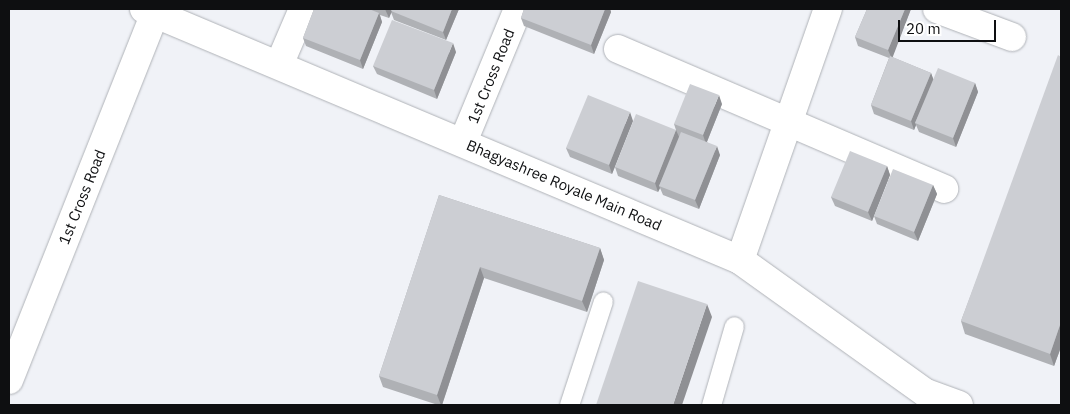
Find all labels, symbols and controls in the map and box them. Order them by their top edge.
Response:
scale bar [900,10,998,42]
text: 20 m [906,19,941,38]
street label: 1st Cross Road [464,26,518,126]
street label: Bhagyashree Royale Main Road [464,136,664,234]
street label: 1st Cross Road [55,147,109,247]

